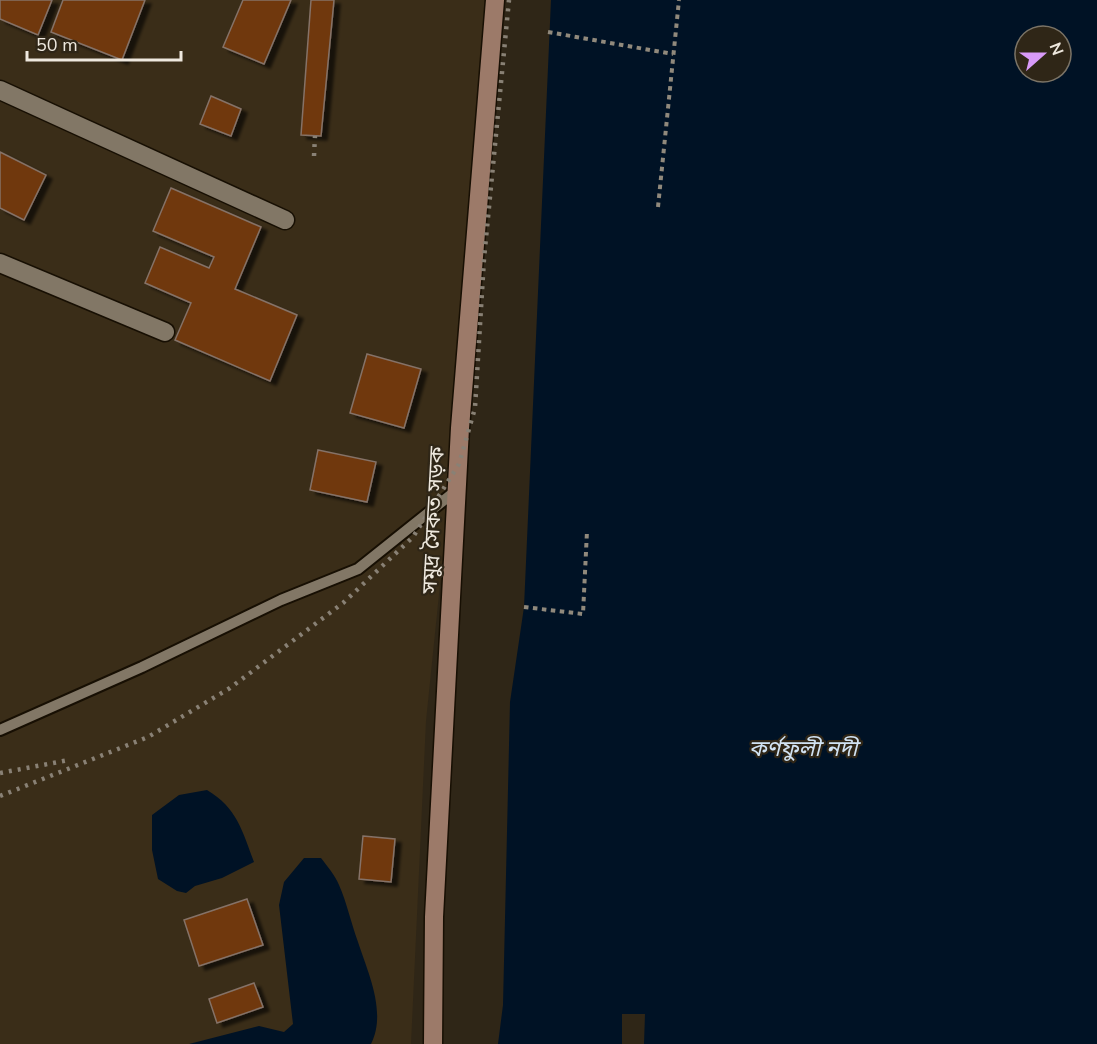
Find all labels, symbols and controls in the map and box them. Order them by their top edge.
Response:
scale bar [27,24,182,62]
north arrow [1013,24,1073,84]
text: 50 m [36,33,78,57]
text: N [1044,39,1068,59]
street label: সমুদ্র সৈকত সড়ক [415,445,451,595]
water label: কর্ণফুলী নদী [749,734,861,764]

